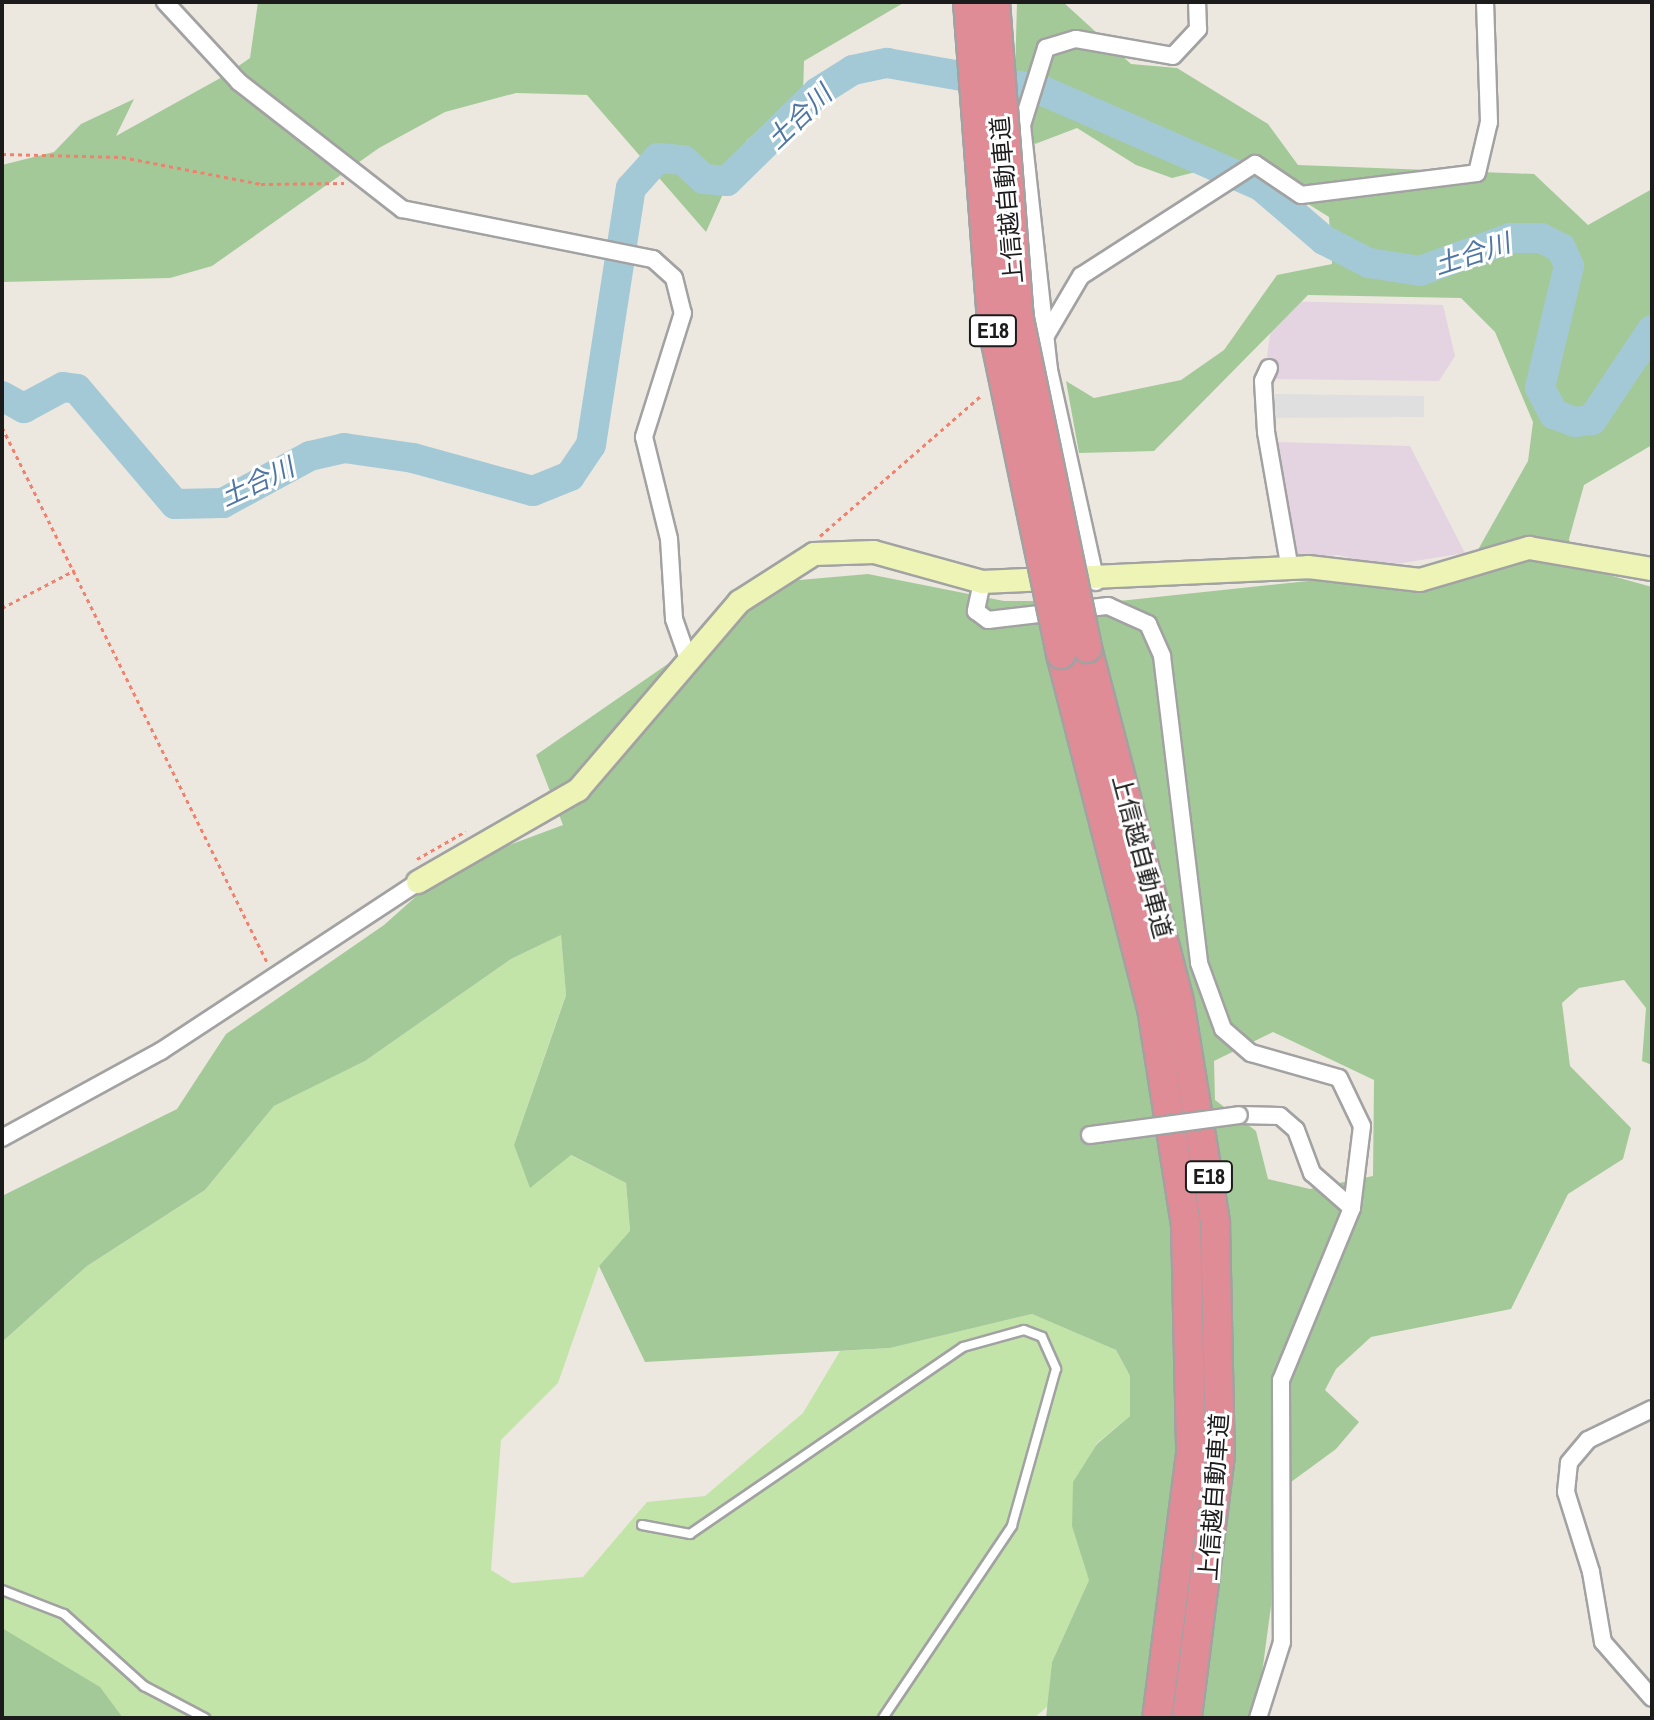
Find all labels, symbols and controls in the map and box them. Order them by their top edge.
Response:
water label: 土合川 [760,79,838,155]
street label: 上信越自動車道 [985,115,1029,285]
water label: 土合川 [1430,227,1514,281]
road number: E18 [967,313,1019,349]
water label: 土合川 [215,451,299,513]
street label: 上信越自動車道 [1106,772,1178,942]
road number: E18 [1183,1159,1235,1195]
street label: 上信越自動車道 [1194,1412,1234,1582]

